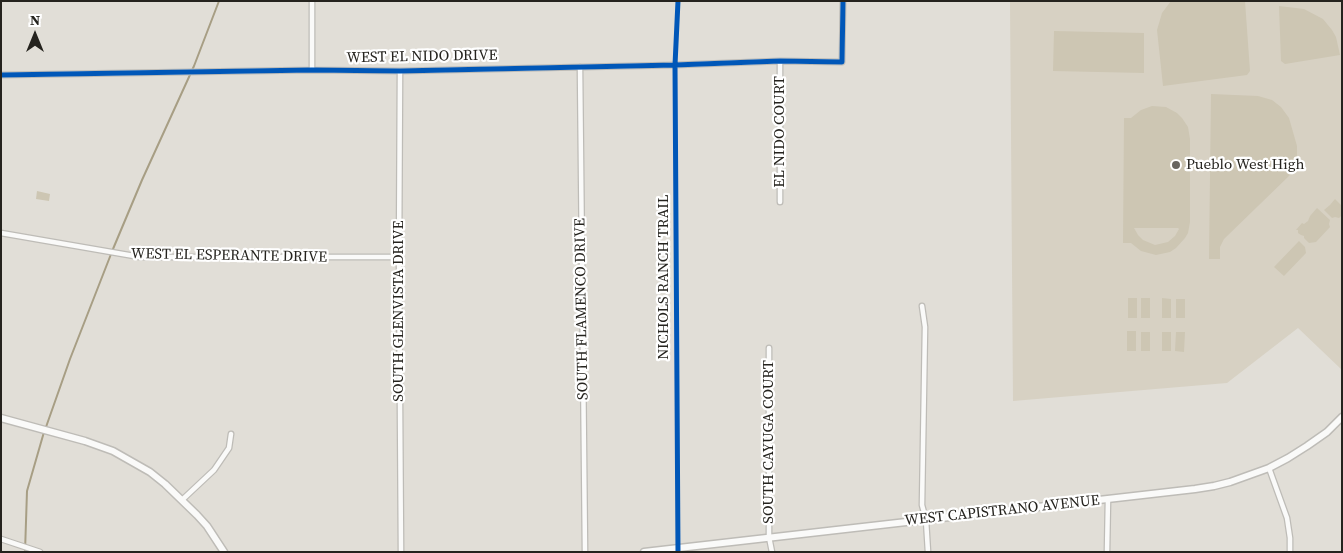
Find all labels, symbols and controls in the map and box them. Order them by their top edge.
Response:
north arrow [10,10,60,60]
text: N [30,10,40,30]
street label: WEST EL NIDO DRIVE [346,47,498,67]
street label: EL NIDO COURT [771,76,789,188]
place label: Pueblo West High [1186,156,1304,174]
marker: Pueblo West High [1170,159,1182,171]
street label: NICHOLS RANCH TRAIL [655,194,673,360]
street label: SOUTH FLAMENCO DRIVE [571,218,593,400]
street label: SOUTH GLENVISTA DRIVE [390,220,408,402]
street label: WEST EL ESPERANTE DRIVE [131,245,327,267]
street label: SOUTH CAYUGA COURT [760,360,778,524]
street label: WEST CAPISTRANO AVENUE [904,492,1100,530]

